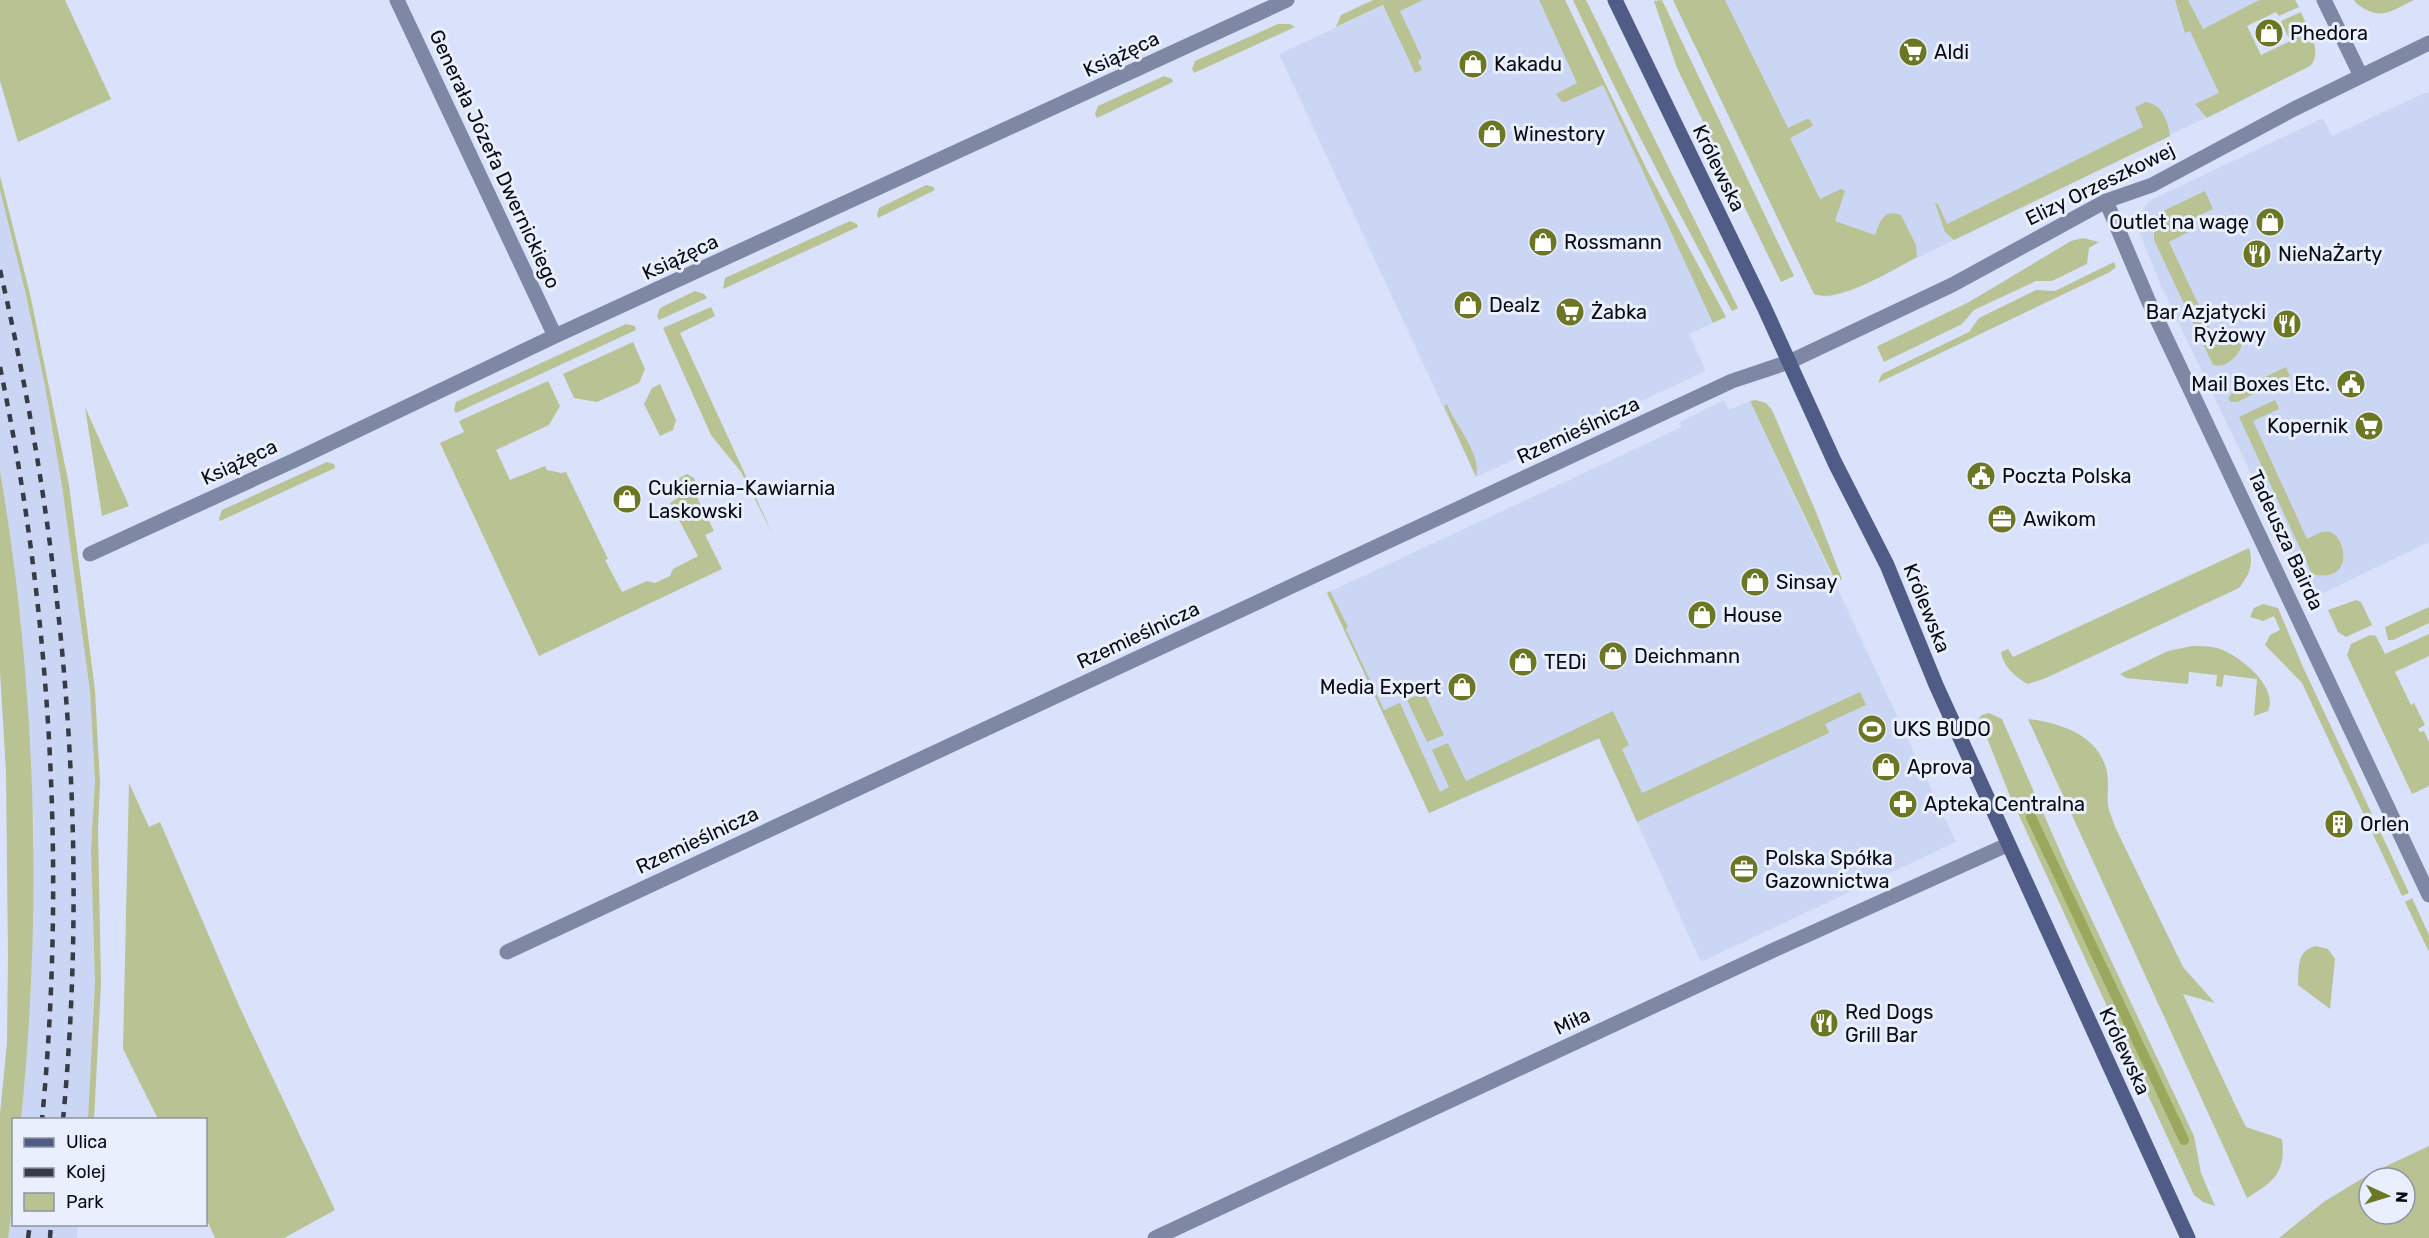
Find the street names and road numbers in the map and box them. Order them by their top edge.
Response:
street label: Generała Józefa Dwernickiego [424,26,566,292]
street label: Książęca [1079,26,1163,82]
street label: Królewska [1688,121,1750,215]
street label: Elizy Orzeszkowej [2021,137,2179,231]
street label: Książęca [638,229,722,285]
street label: Rzemieślnicza [1513,391,1643,469]
street label: Książęca [197,434,281,490]
street label: Tadeusza Bairda [2243,466,2329,614]
street label: Królewska [1898,560,1956,656]
street label: Rzemieślnicza [1073,596,1203,674]
street label: Rzemieślnicza [632,801,762,879]
street label: Miła [1550,1002,1594,1040]
street label: Królewska [2094,1003,2156,1099]

